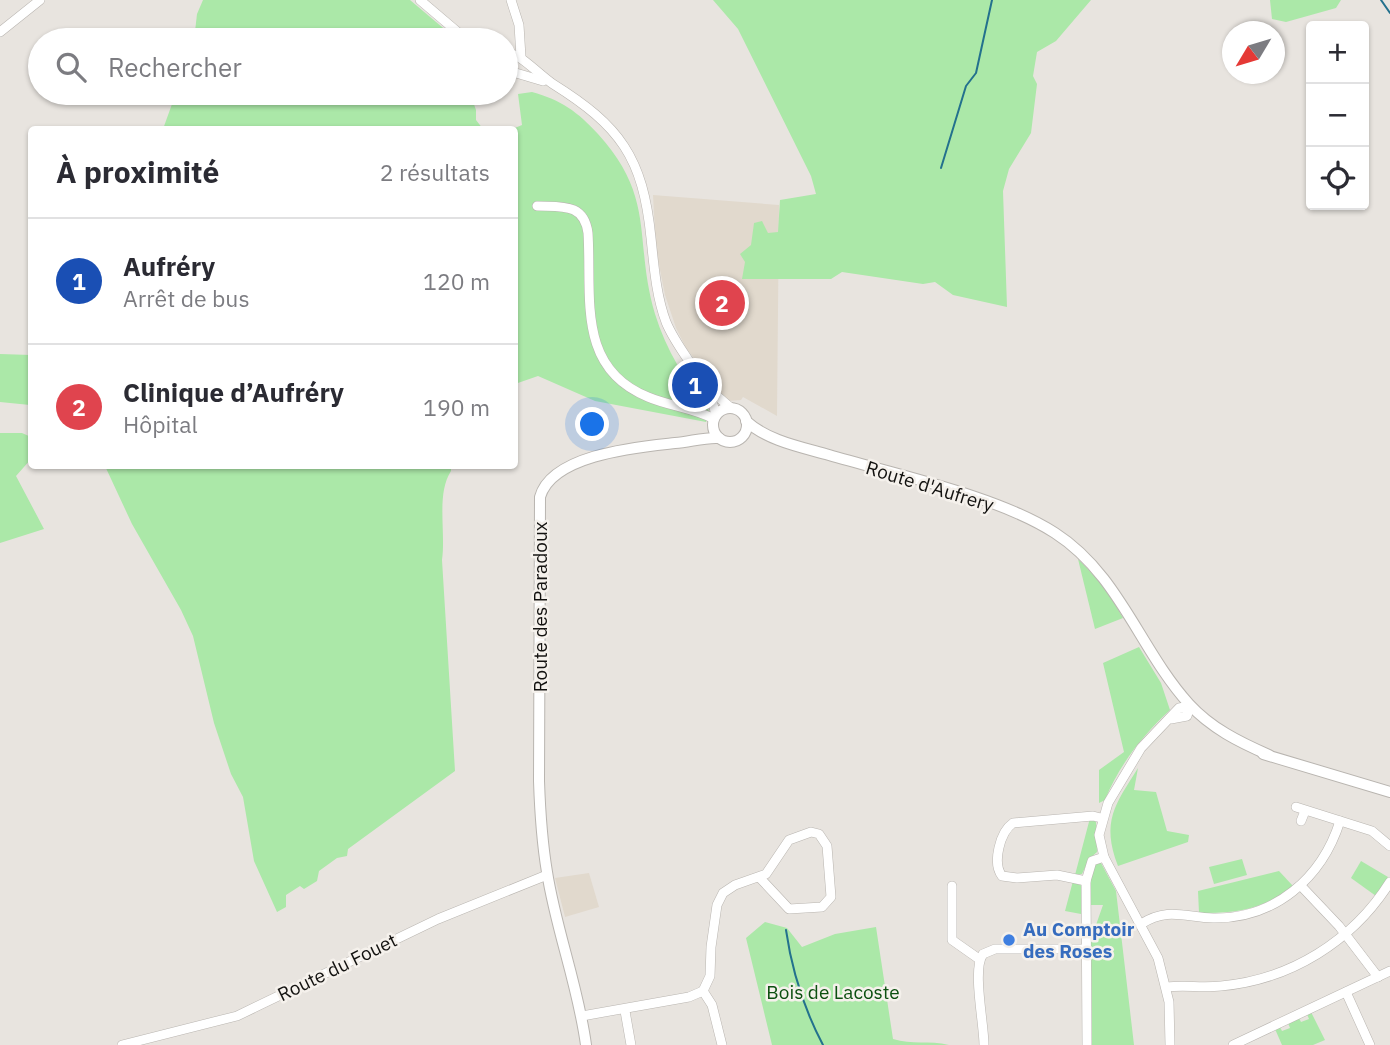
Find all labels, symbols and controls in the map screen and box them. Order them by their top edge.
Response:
north arrow [1222,21,1285,84]
map controls [1306,21,1369,210]
button: + [1306,21,1369,84]
search box [28,28,518,105]
icon: search [52,48,90,86]
text: Rechercher [108,50,242,84]
button: − [1306,84,1369,147]
button: locate [1306,147,1369,210]
text: À proximité [56,152,219,191]
text: 2 résultats [380,157,490,187]
text: Aufréry [123,249,215,283]
text: 1 [72,266,86,296]
text: 120 m [423,266,490,296]
pin: 2 [699,277,745,329]
text: Arrêt de bus [123,283,250,313]
pin: 1 [672,359,718,411]
text: Clinique d’Aufréry [123,375,344,409]
text: 2 [72,392,86,422]
text: 190 m [423,392,490,422]
your location [575,407,609,441]
text: Hôpital [123,409,198,439]
street label: Route d'Aufrery [863,455,997,517]
street label: Route des Paradoux [528,521,552,692]
place label: Au Comptoir des Roses [1023,917,1135,963]
street label: Route du Fouet [273,928,401,1006]
marker: Au Comptoir des Roses [1001,932,1017,948]
park label: Bois de Lacoste [766,980,900,1004]

